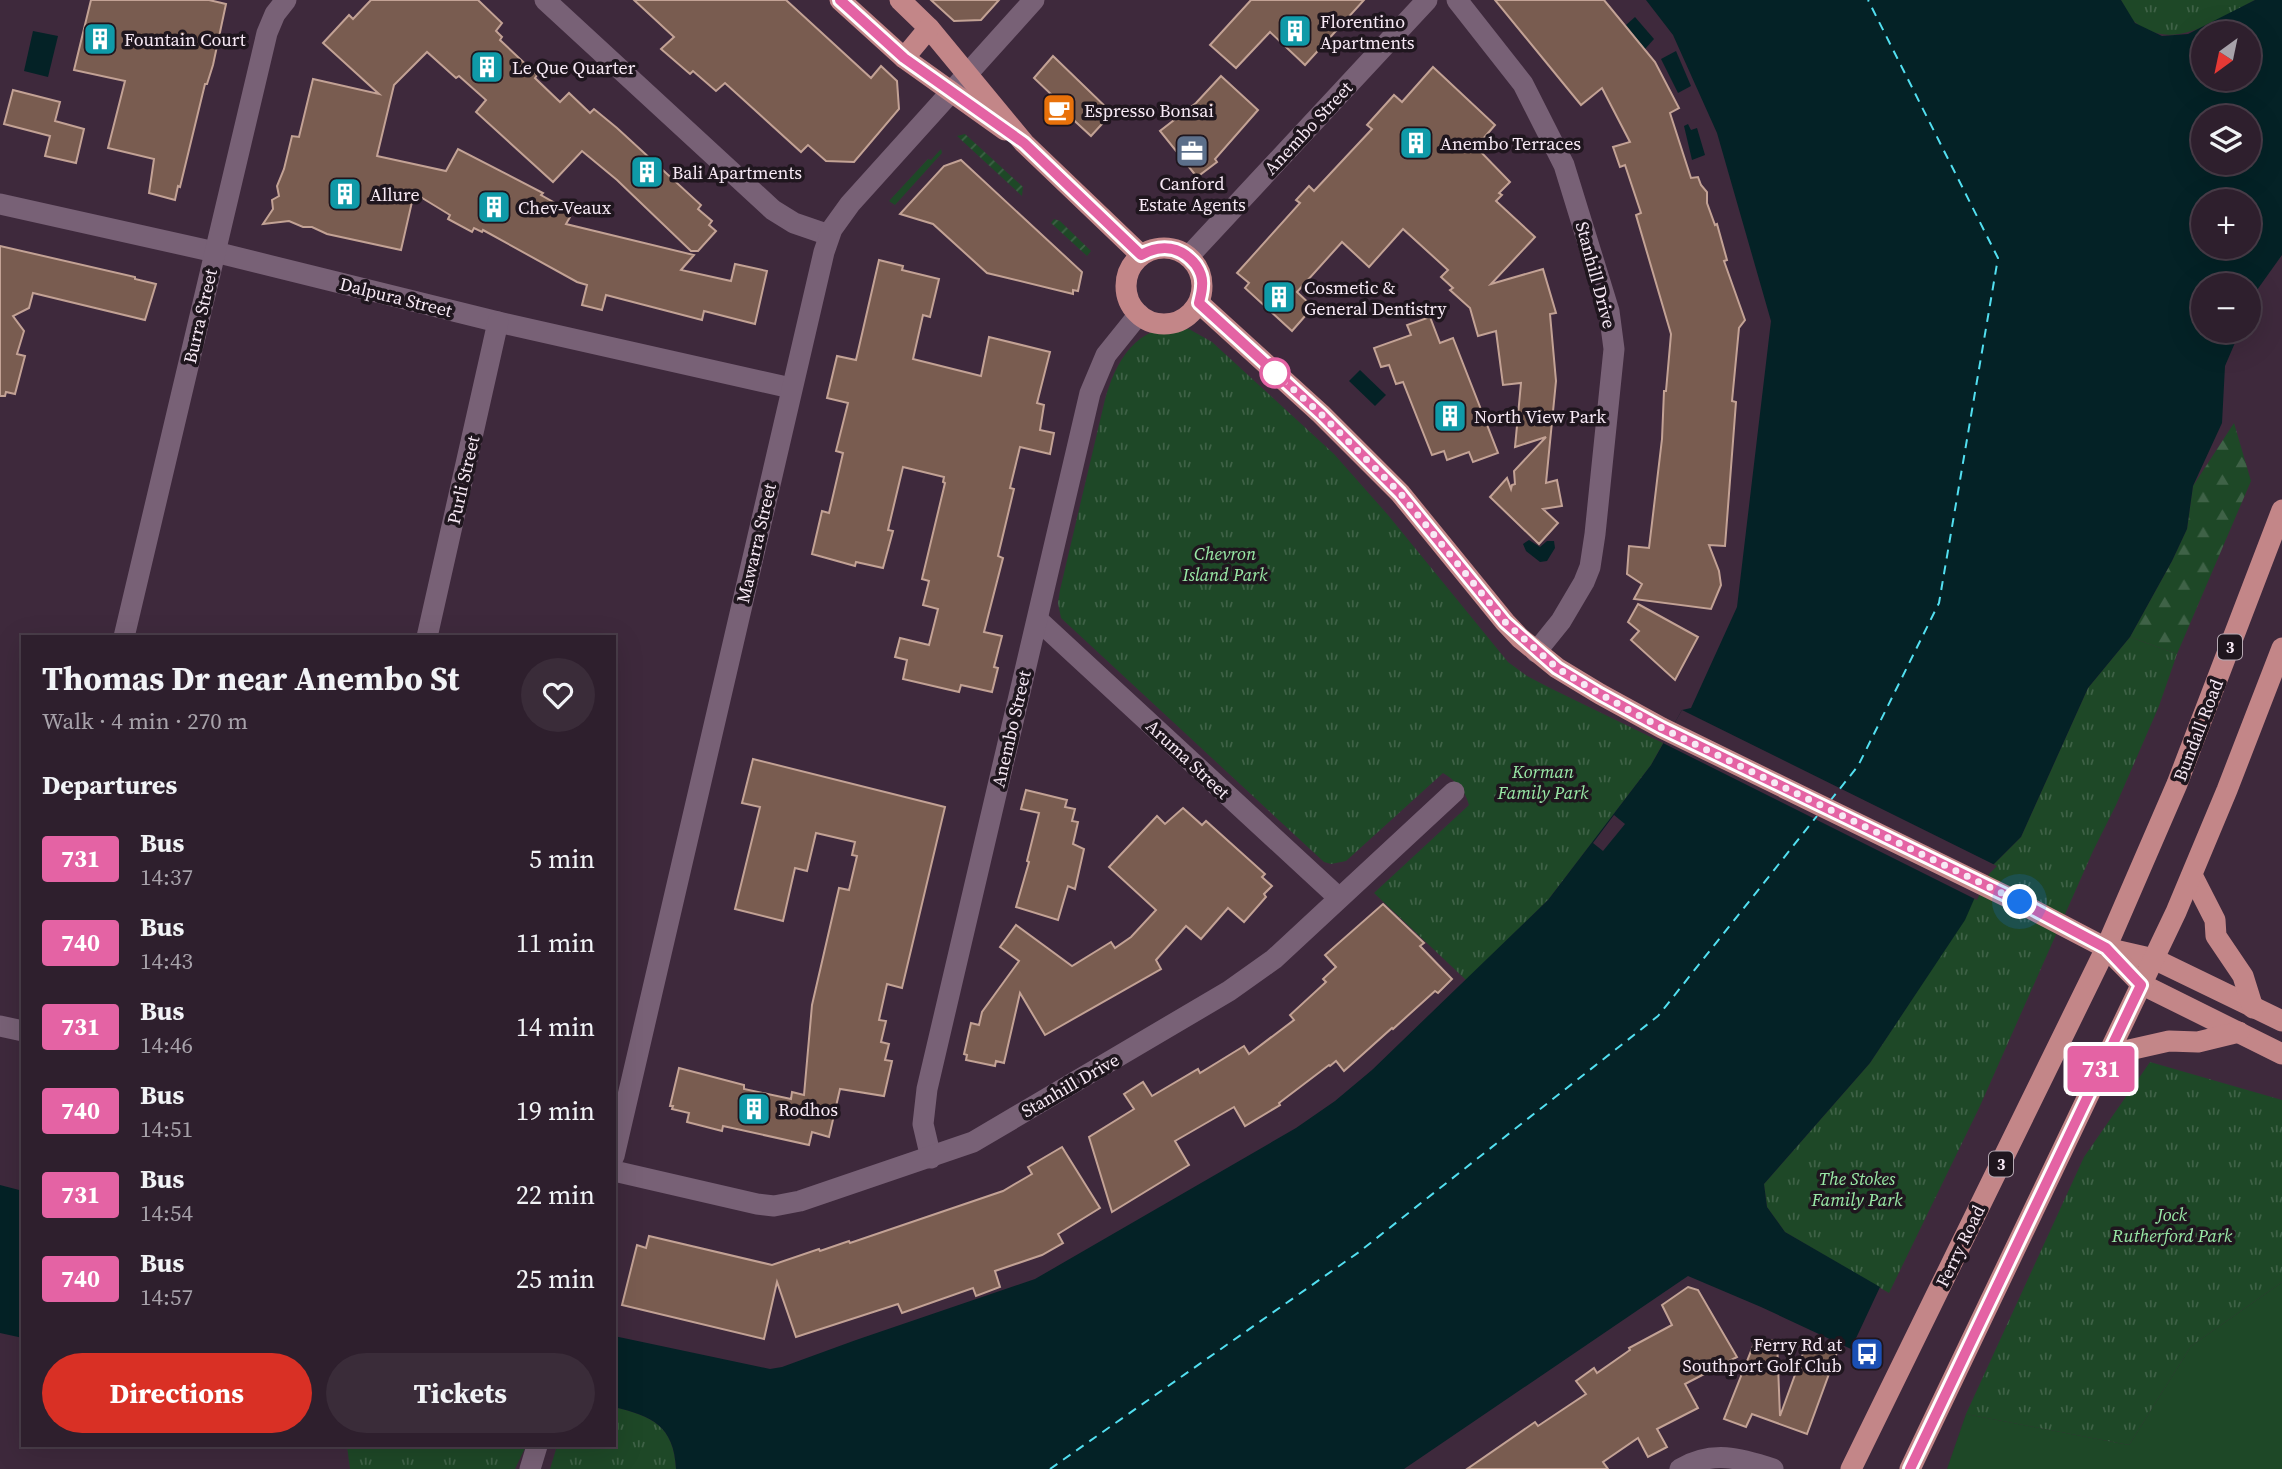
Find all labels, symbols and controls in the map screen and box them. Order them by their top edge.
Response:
place label: Florentino Apartments [1320,9,1415,55]
building icon: Florentino Apartments [1276,12,1314,50]
building icon: Fountain Court [81,20,119,58]
north arrow [2191,21,2261,91]
map controls [2191,21,2261,343]
place label: Fountain Court [124,27,246,52]
building icon: Le Que Quarter [468,48,506,86]
place label: Le Que Quarter [512,55,636,80]
street label: Anembo Street [1258,76,1358,180]
cafe icon: Espresso Bonsai [1040,91,1078,129]
place label: Espresso Bonsai [1084,98,1214,123]
button: layers [2191,105,2261,175]
building icon: Anembo Terraces [1397,124,1435,162]
place label: Anembo Terraces [1440,131,1581,156]
office icon: Canford Estate Agents [1173,132,1211,170]
building icon: Bali Apartments [628,153,666,191]
place label: Bali Apartments [672,160,802,185]
place label: Canford Estate Agents [1138,171,1246,217]
building icon: Allure [326,175,364,213]
place label: Allure [370,182,420,207]
building icon: Chev-Veaux [475,188,513,226]
button: + [2191,189,2261,259]
place label: Chev-Veaux [518,195,612,220]
street label: Stanhill Drive [1570,219,1622,331]
street label: Burra Street [177,266,223,366]
street label: Dalpura Street [337,271,455,323]
button: − [2191,273,2261,343]
place label: Cosmetic & General Dentistry [1304,275,1447,321]
building icon: Cosmetic & General Dentistry [1260,278,1298,316]
unlabelled marker [1260,358,1290,388]
building icon: North View Park [1431,397,1469,435]
place label: North View Park [1474,404,1606,429]
street label: Purli Street [441,433,485,527]
street label: Mawarra Street [730,481,782,605]
park label: Chevron Island Park [1182,541,1268,587]
road number: 3 [2218,634,2242,660]
text: Thomas Dr near Anembo St [42,656,459,701]
button: heart [521,658,595,732]
street label: Anembo Street [985,668,1037,790]
street label: Bundall Road [2167,675,2229,785]
text: Walk · 4 min · 270 m [42,705,248,737]
street label: Aruma Street [1141,714,1235,804]
park label: Korman Family Park [1496,759,1589,805]
text: Departures [42,767,177,803]
text: Bus [140,825,184,861]
text: 5 min [529,841,595,877]
text: 731 [61,842,100,875]
text: 14:37 [140,861,193,893]
your location [2002,884,2037,919]
text: Bus [140,909,184,945]
text: 11 min [516,925,595,961]
text: 740 [61,926,100,959]
text: 14:43 [140,945,193,977]
text: Bus [140,993,184,1029]
text: 14 min [516,1009,595,1045]
text: 731 [61,1010,100,1043]
text: 14:46 [140,1029,193,1061]
line badge: 731 [2061,1046,2141,1092]
street label: Stanhill Drive [1016,1047,1124,1123]
text: 731 [2081,1052,2121,1085]
text: Bus [140,1077,184,1113]
building icon: Rodhos [735,1090,773,1128]
text: 19 min [516,1093,595,1129]
text: 740 [61,1094,100,1127]
place label: Rodhos [778,1097,838,1122]
text: 14:51 [140,1113,193,1145]
road number: 3 [1989,1152,2013,1176]
text: Bus [140,1161,184,1197]
park label: The Stokes Family Park [1810,1166,1903,1212]
text: 22 min [516,1177,595,1213]
text: 731 [61,1178,100,1211]
text: 14:54 [140,1197,193,1229]
street label: Ferry Road [1929,1201,1991,1291]
park label: Jock Rutherford Park [2111,1202,2233,1248]
text: Bus [140,1245,184,1281]
text: 25 min [516,1261,595,1297]
text: 740 [61,1262,100,1295]
text: 14:57 [140,1281,193,1313]
place label: Ferry Rd at Southport Golf Club [1682,1332,1842,1378]
bus stop icon: Ferry Rd at Southport Golf Club [1848,1335,1886,1373]
button: Directions [42,1353,312,1433]
button: Tickets [326,1353,595,1433]

